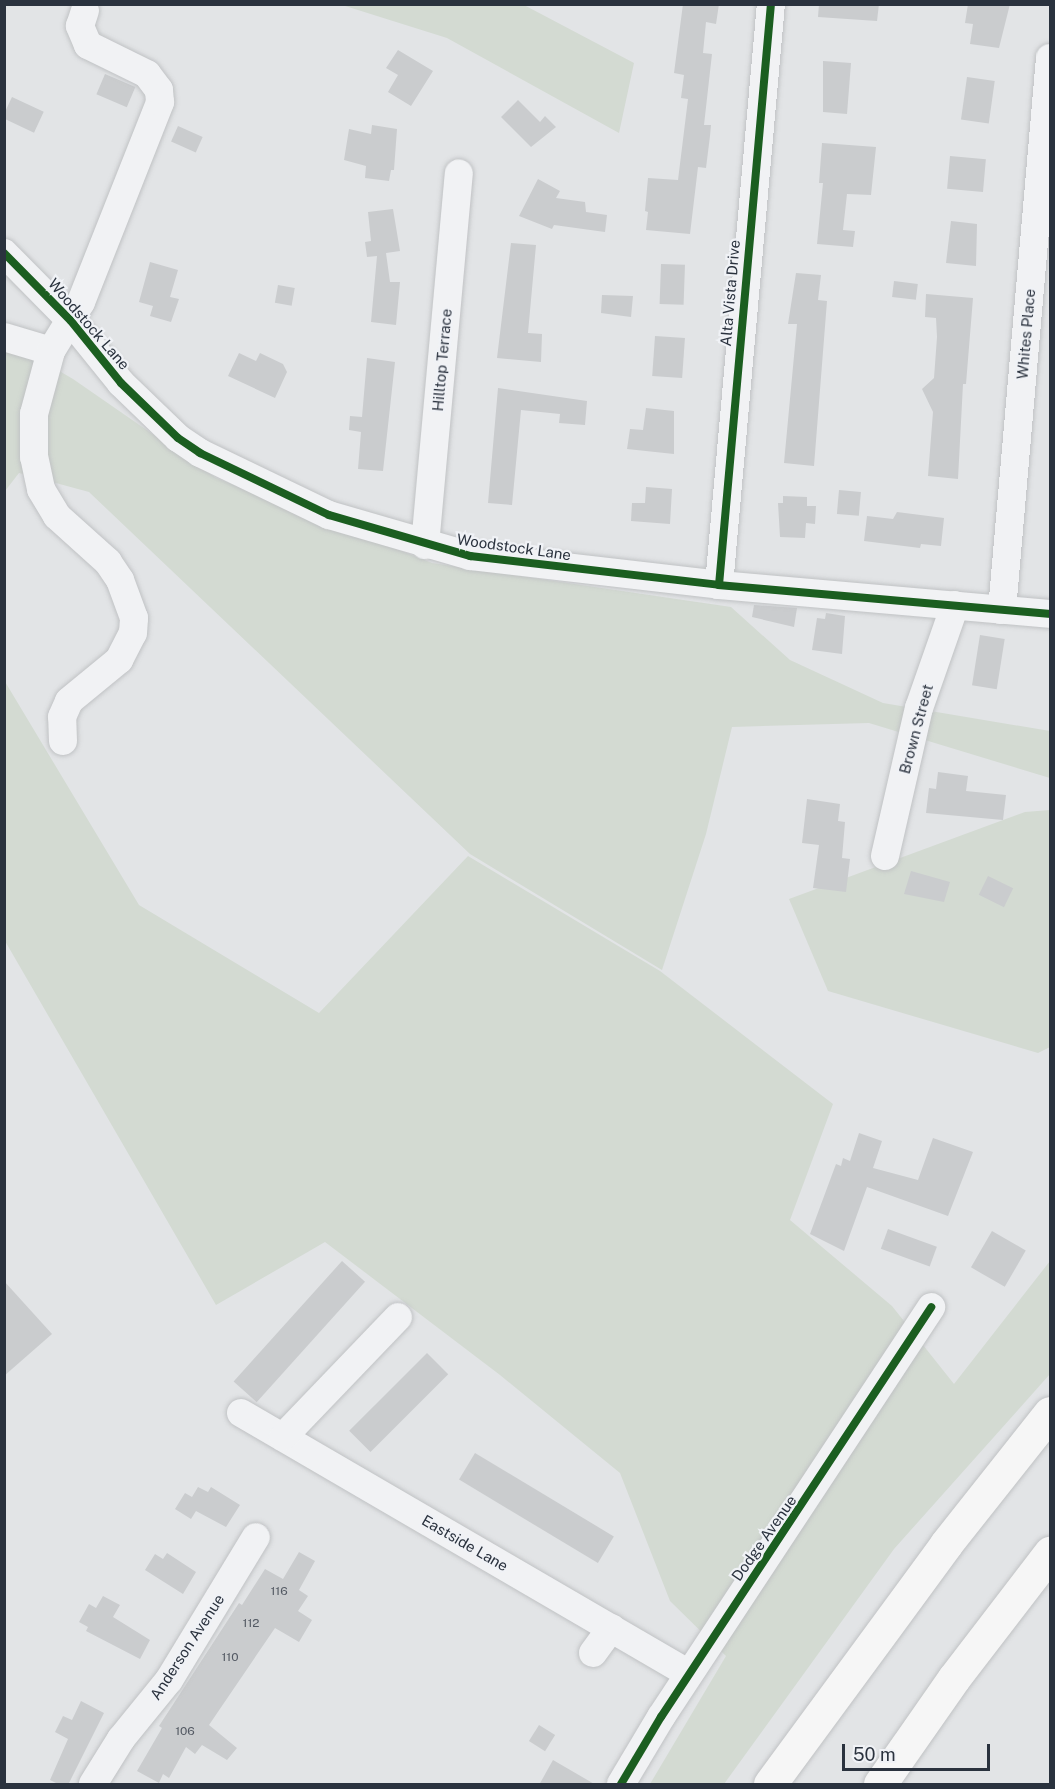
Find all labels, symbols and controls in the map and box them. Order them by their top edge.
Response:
street label: Alta Vista Drive [716,239,744,347]
street label: Woodstock Lane [44,275,134,373]
street label: Whites Place [1013,288,1039,380]
street label: Hilltop Terrace [429,308,455,412]
street label: Woodstock Lane [456,530,572,564]
street label: Brown Street [895,682,937,776]
street label: Dodge Avenue [728,1492,800,1584]
street label: Eastside Lane [419,1511,511,1575]
house number: 116 [270,1585,288,1599]
street label: Anderson Avenue [146,1591,228,1703]
house number: 112 [243,1617,259,1631]
house number: 110 [221,1651,239,1665]
house number: 106 [175,1725,195,1739]
scale bar [845,1732,994,1770]
text: 50 m [853,1744,896,1765]

